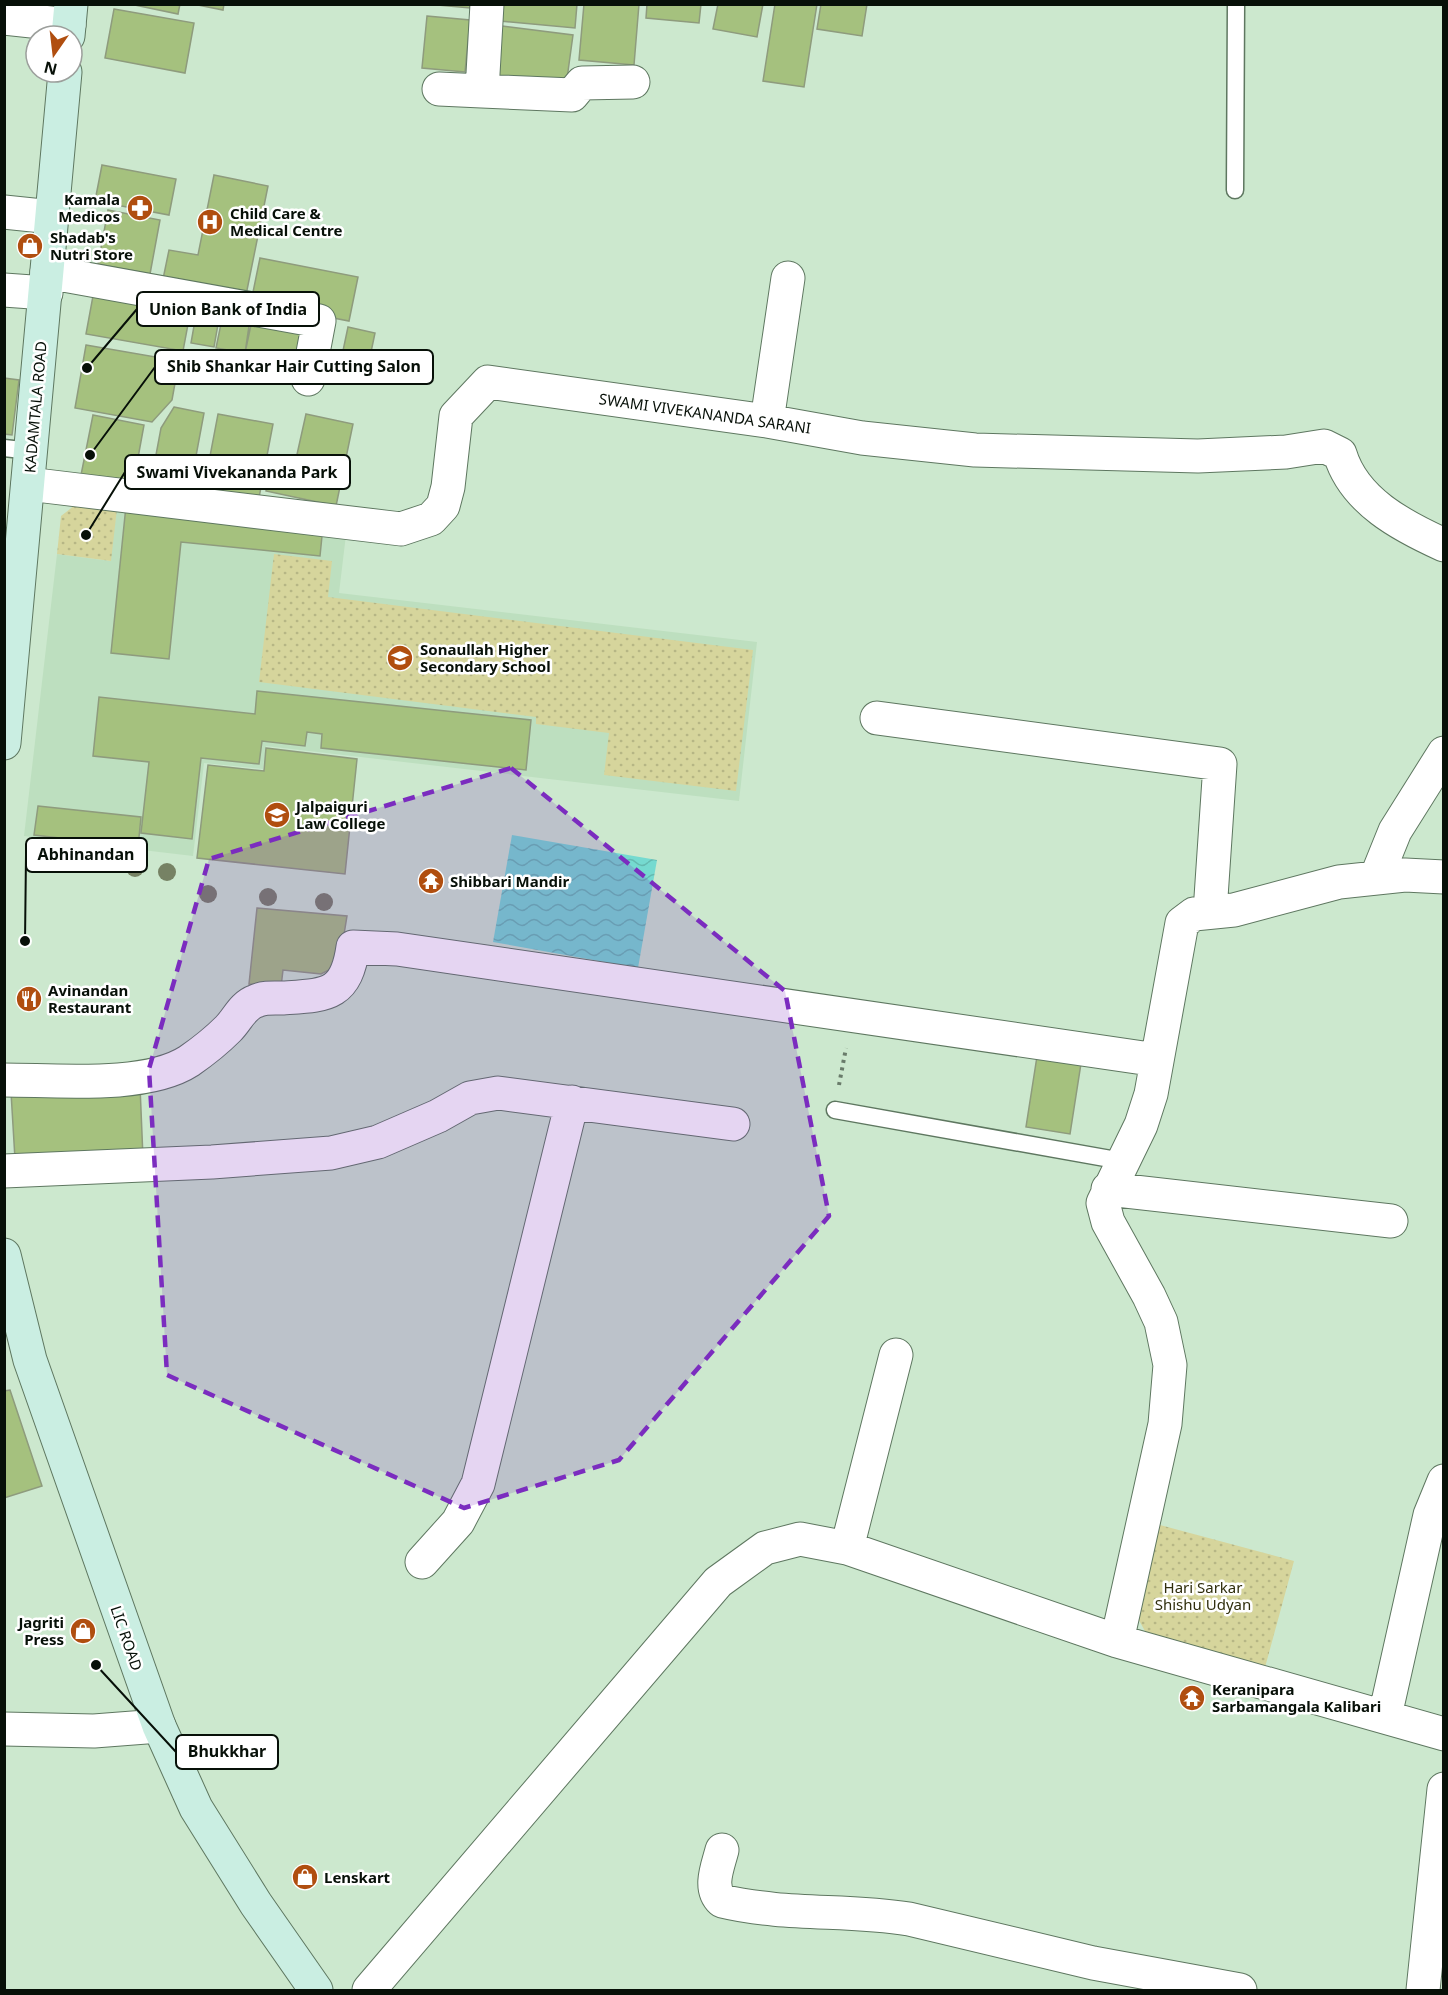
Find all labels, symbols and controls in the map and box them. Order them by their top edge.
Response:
north arrow [24,24,84,84]
text: N [41,56,59,81]
place label: Kamala Medicos [58,189,120,226]
pharmacy icon: Kamala Medicos [125,193,155,223]
place label: Child Care & Medical Centre [230,203,342,240]
hospital icon: Child Care & Medical Centre [195,207,225,237]
place label: Shadab's Nutri Store [50,227,133,264]
shop icon: Shadab's Nutri Store [15,231,45,261]
callout: Union Bank of India [137,292,319,326]
text: Union Bank of India [149,298,307,320]
street label: KADAMTALA ROAD [19,340,51,474]
callout: Shib Shankar Hair Cutting Salon [155,350,433,384]
text: Shib Shankar Hair Cutting Salon [167,355,421,377]
street label: SWAMI VIVEKANANDA SARANI [598,388,812,438]
callout: Swami Vivekananda Park [125,455,350,489]
text: Swami Vivekananda Park [137,461,337,483]
place label: Sonaullah Higher Secondary School [420,639,551,676]
school or university icon: Sonaullah Higher Secondary School [385,643,415,673]
place label: Jalpaiguri Law College [294,796,385,833]
school or university icon: Jalpaiguri Law College [262,800,292,830]
callout: Abhinandan [26,838,147,872]
text: Abhinandan [38,843,134,865]
temple icon: Shibbari Mandir [416,866,446,896]
place label: Shibbari Mandir [450,871,569,891]
place label: Avinandan Restaurant [48,980,132,1017]
restaurant icon: Avinandan Restaurant [14,984,44,1014]
park label: Hari Sarkar Shishu Udyan [1155,1577,1251,1614]
street label: LIC ROAD [107,1603,147,1673]
place label: Jagriti Press [16,1612,64,1649]
shop icon: Jagriti Press [68,1616,98,1646]
place label: Keranipara Sarbamangala Kalibari [1212,1679,1381,1716]
temple icon: Keranipara Sarbamangala Kalibari [1177,1683,1207,1713]
callout: Bhukkhar [176,1735,278,1769]
text: Bhukkhar [188,1740,266,1762]
shop icon: Lenskart [290,1862,320,1892]
place label: Lenskart [324,1867,391,1887]

